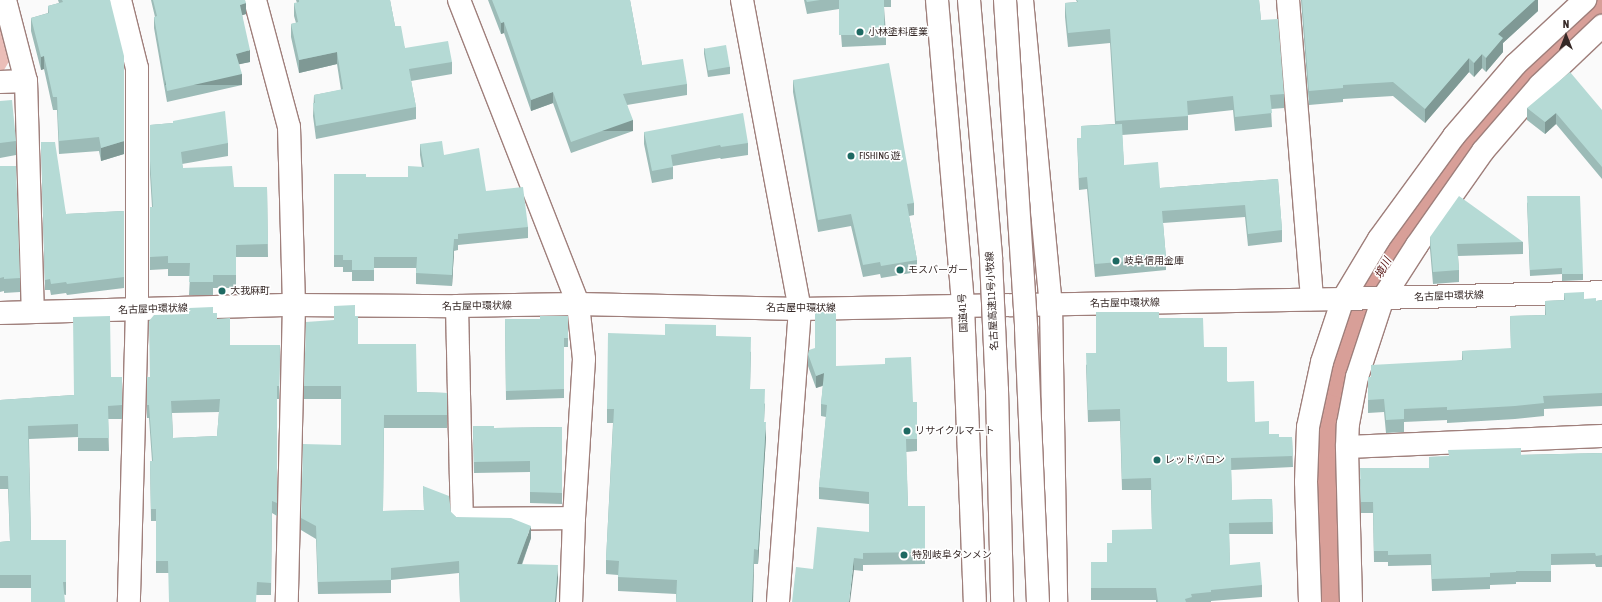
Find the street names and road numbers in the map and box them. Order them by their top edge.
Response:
street label: 名古屋高速11号小牧線 [983,251,1001,351]
street label: 名古屋中環状線 [1414,289,1484,303]
street label: 国道41号 [956,293,970,333]
street label: 名古屋中環状線 [1090,296,1160,310]
street label: 名古屋中環状線 [442,299,512,313]
street label: 名古屋中環状線 [118,302,188,316]
street label: 名古屋中環状線 [766,302,836,314]

